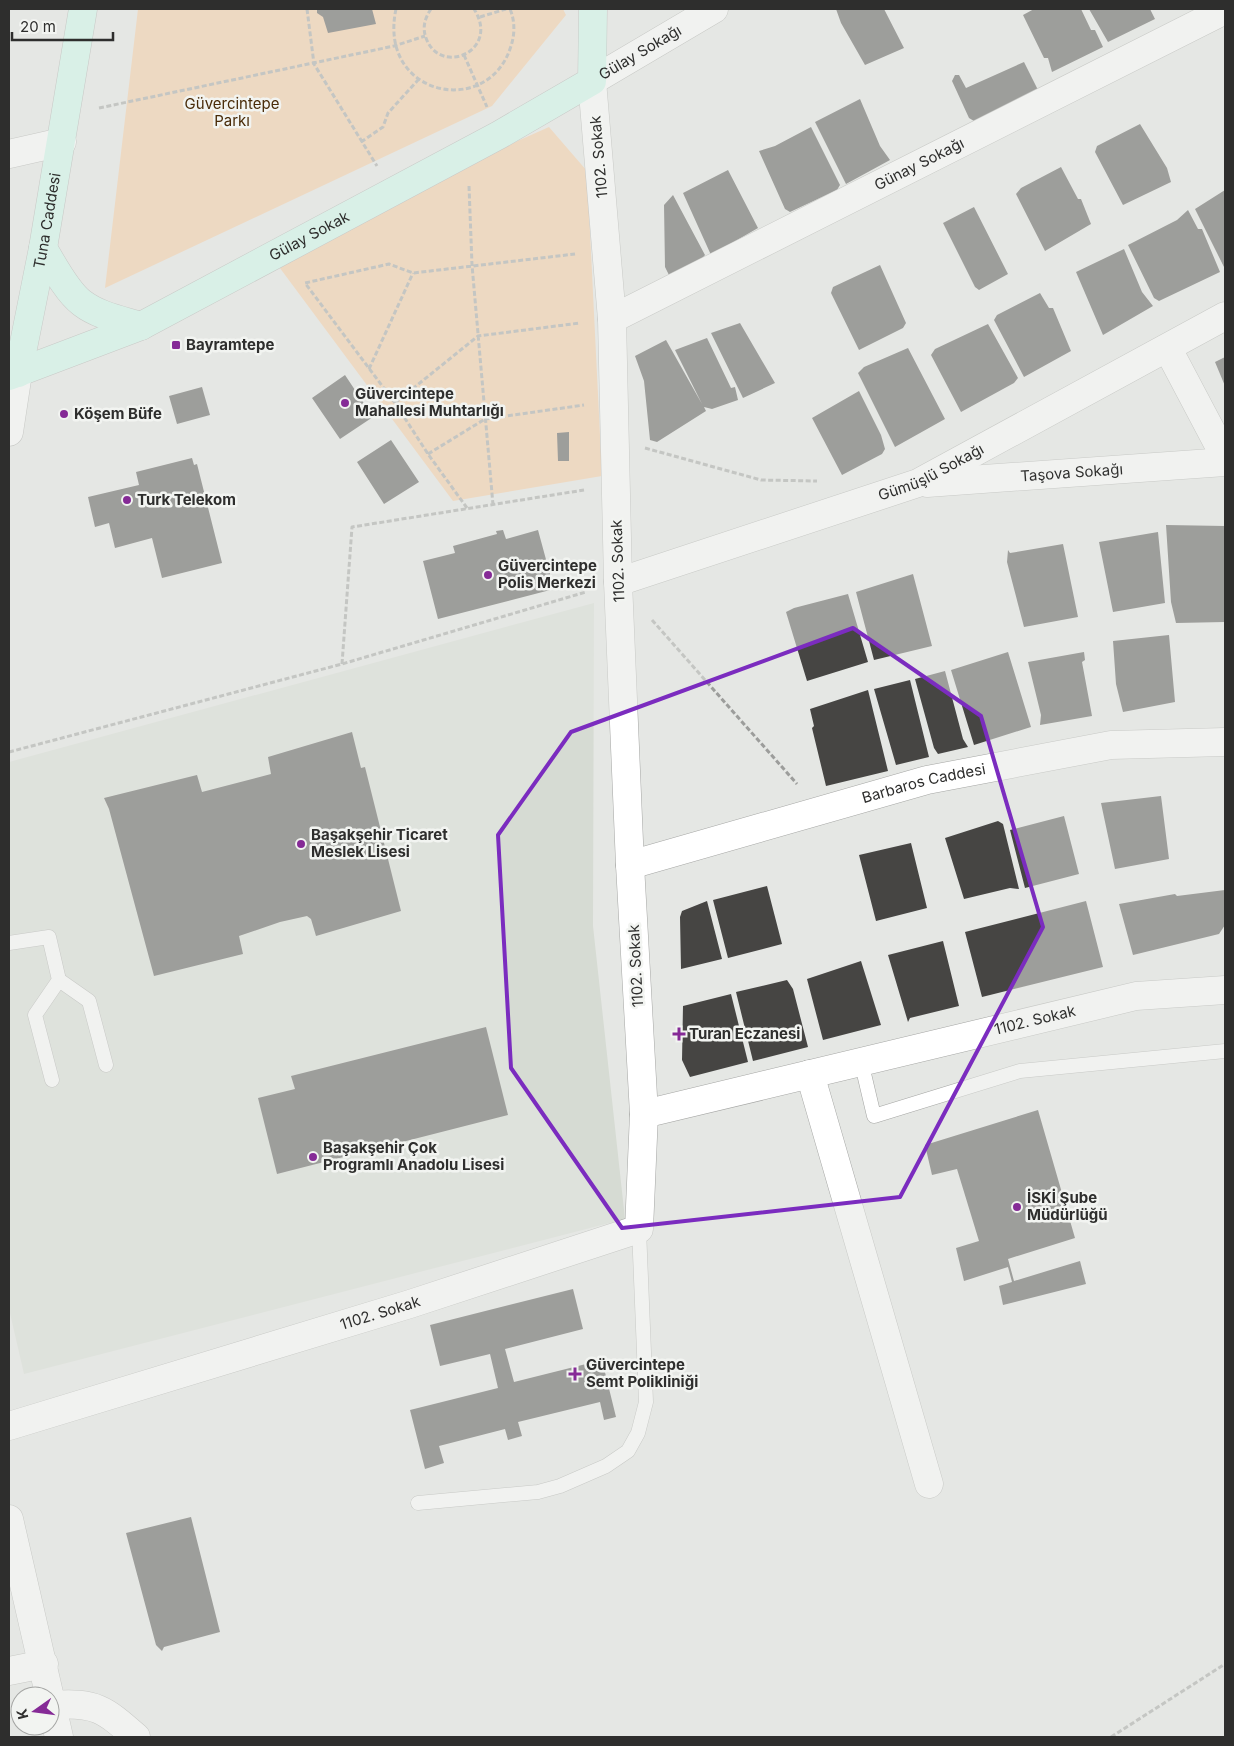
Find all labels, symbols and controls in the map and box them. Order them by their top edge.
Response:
scale bar [12,10,114,42]
text: 20 m [20,17,56,36]
street label: Gülay Sokağı [595,20,685,84]
park label: Güvercintepe Parkı [185,94,279,130]
street label: 1102. Sokak [585,114,612,199]
street label: Günay Sokağı [871,133,967,194]
street label: Tuna Caddesi [29,171,64,270]
street label: Gülay Sokak [266,206,353,265]
place label: Bayramtepe [186,335,274,354]
marker: Bayramtepe [170,339,182,351]
place label: Güvercintepe Mahallesi Muhtarlığı [355,384,504,420]
marker: Güvercintepe Mahallesi Muhtarlığı [339,397,351,409]
place label: Köşem Büfe [74,404,162,423]
marker: Köşem Büfe [58,408,70,420]
street label: Gümüşlü Sokağı [876,439,987,505]
street label: Taşova Sokağı [1020,459,1124,485]
place label: Turk Telekom [137,490,236,509]
marker: Turk Telekom [121,494,133,506]
street label: 1102. Sokak [607,519,628,603]
place label: Güvercintepe Polis Merkezi [498,556,597,592]
marker: Güvercintepe Polis Merkezi [482,569,494,581]
street label: Barbaros Caddesi [860,759,987,807]
place label: Başakşehir Ticaret Meslek Lisesi [311,825,448,861]
marker: Başakşehir Ticaret Meslek Lisesi [295,838,307,850]
street label: 1102. Sokak [624,923,647,1008]
street label: 1102. Sokak [992,1001,1078,1039]
place label: Turan Eczanesi [689,1024,800,1043]
marker: Turan Eczanesi [673,1028,685,1040]
place label: Başakşehir Çok Programlı Anadolu Lisesi [323,1138,504,1174]
marker: Başakşehir Çok Programlı Anadolu Lisesi [307,1151,319,1163]
place label: İSKİ Şube Müdürlüğü [1027,1188,1108,1224]
marker: İSKİ Şube Müdürlüğü [1011,1201,1023,1213]
street label: 1102. Sokak [338,1291,423,1334]
place label: Güvercintepe Semt Polikliniği [586,1355,698,1391]
marker: Güvercintepe Semt Polikliniği [568,1367,582,1381]
north arrow [10,1686,60,1736]
text: K [12,1707,31,1721]

